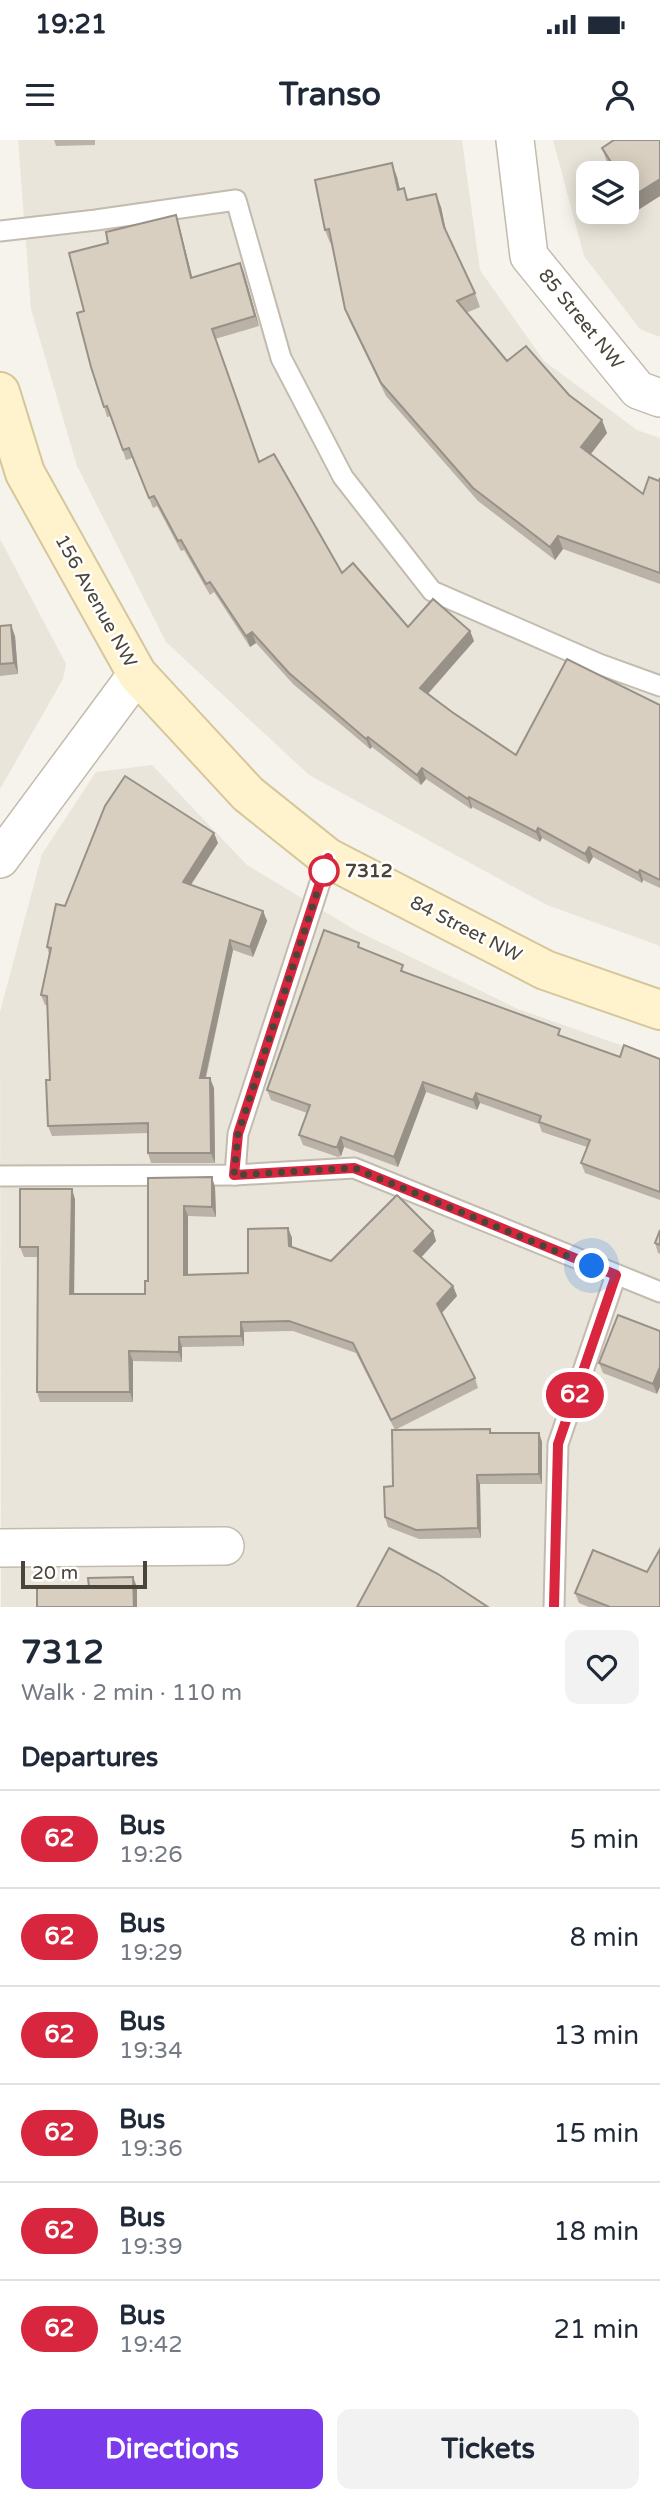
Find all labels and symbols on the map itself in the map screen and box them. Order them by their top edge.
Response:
street label: 85 Street NW [534,264,628,374]
street label: 156 Avenue NW [50,531,142,671]
marker: 7312 [309,856,339,886]
place label: 7312 [345,860,393,882]
street label: 84 Street NW [406,891,526,967]
your location [574,1248,609,1283]
line badge: 62 [544,1372,606,1418]
scale bar [21,1558,147,1590]

